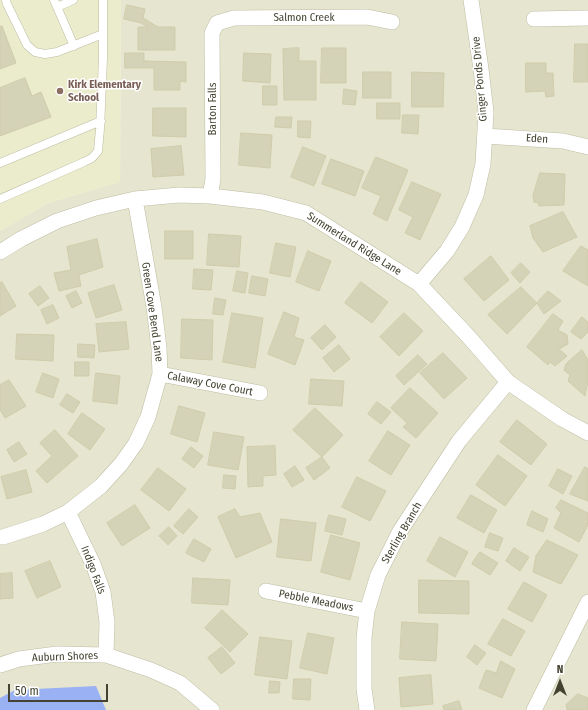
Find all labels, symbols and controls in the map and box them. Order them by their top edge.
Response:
street label: Salmon Creek [273,11,335,25]
street label: Ginger Ponds Drive [470,36,490,122]
place label: Kirk Elementary School [68,78,141,104]
street label: Barton Falls [206,83,220,135]
marker: Kirk Elementary School [55,86,65,96]
street label: Eden [526,132,548,146]
street label: Summerland Ridge Lane [304,210,404,278]
street label: Green Cove Bend Lane [138,261,166,363]
street label: Calaway Cove Court [166,369,254,399]
street label: Sterling Branch [379,500,425,566]
street label: Indigo Falls [78,544,108,596]
street label: Pebble Meadows [278,587,354,615]
street label: Auburn Shores [32,649,98,665]
north arrow [540,662,580,702]
text: N [557,663,563,676]
scale bar [10,676,110,702]
text: 50 m [15,684,39,698]

